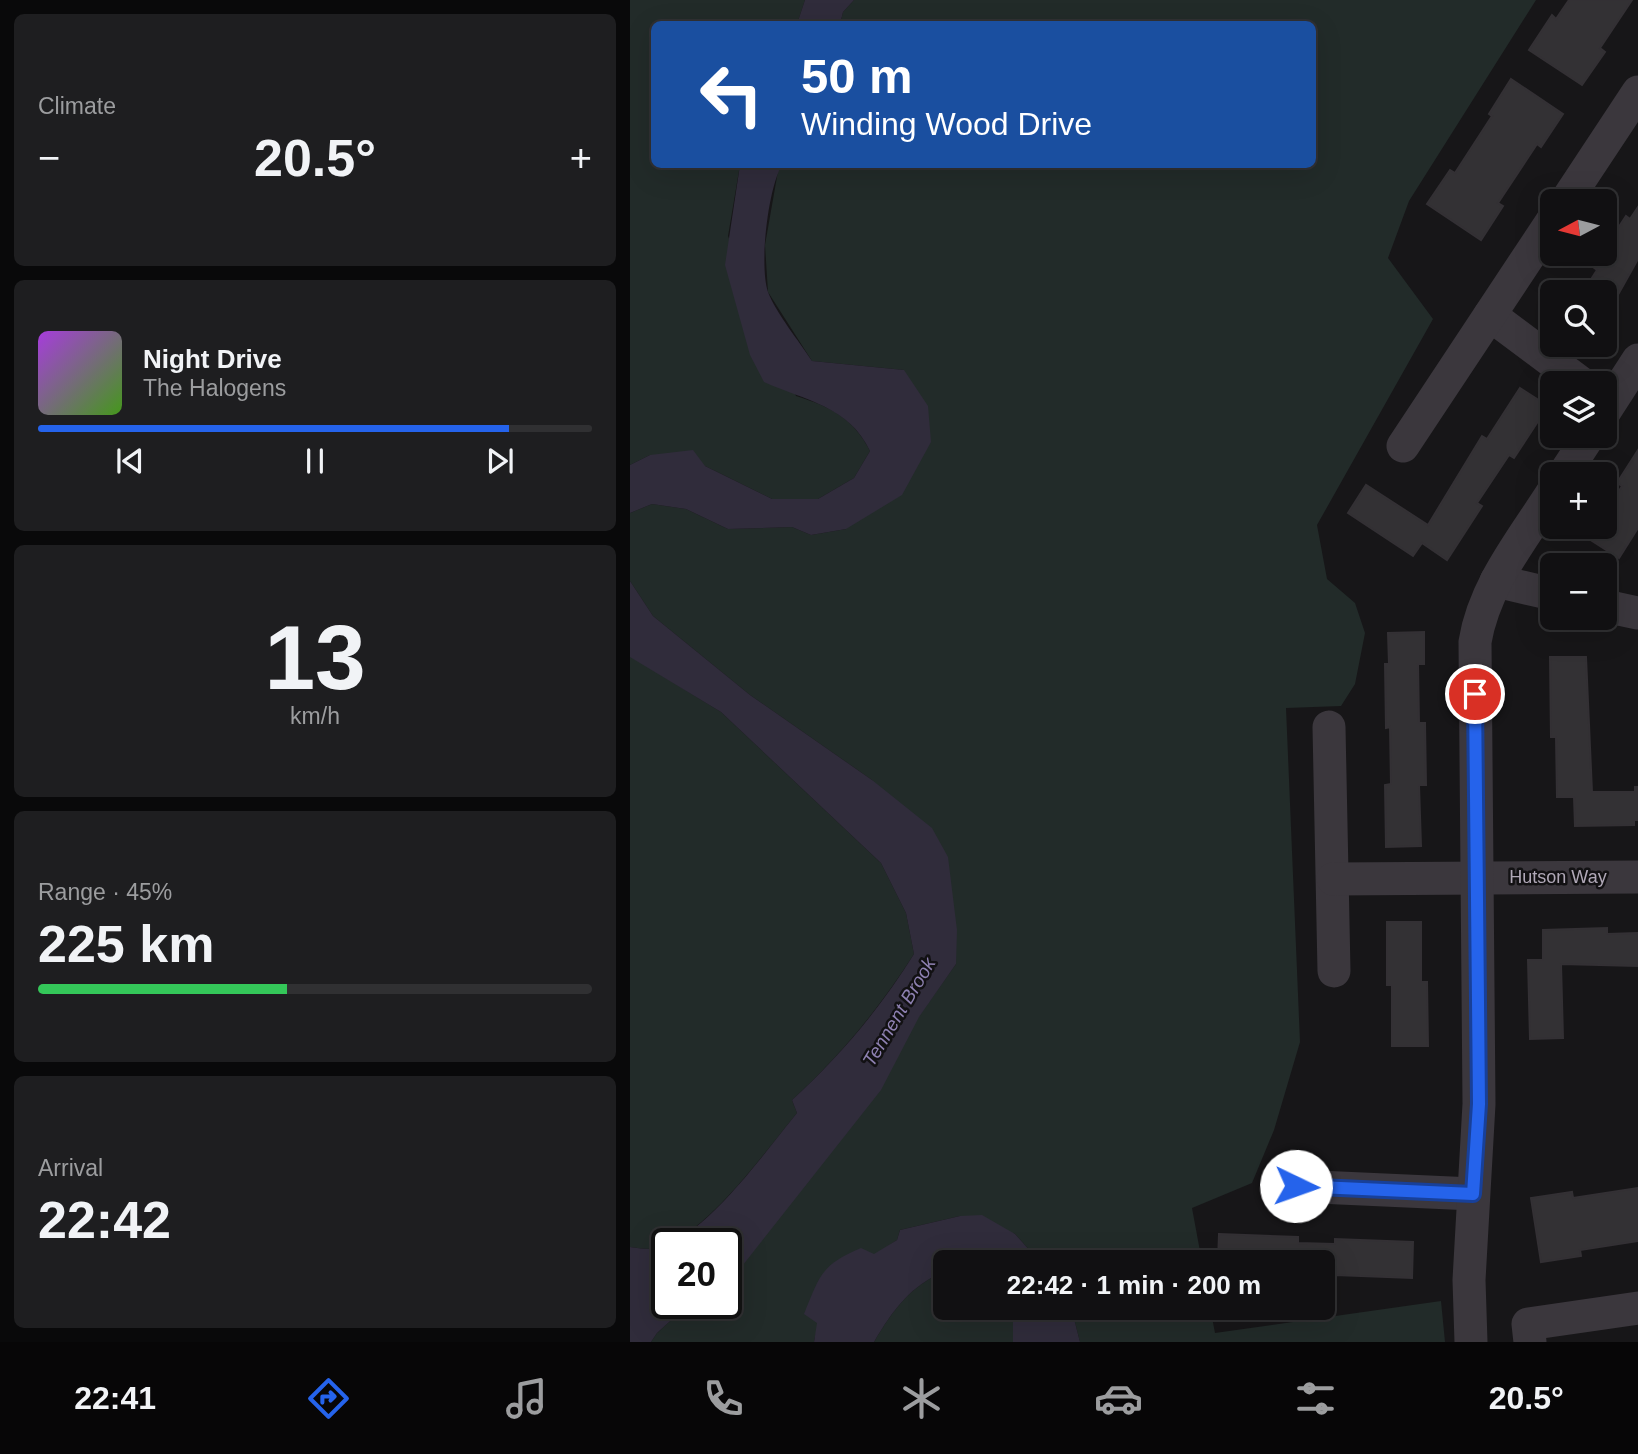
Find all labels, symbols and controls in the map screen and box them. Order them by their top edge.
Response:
icon: left [686,49,777,140]
text: 50 m [801,49,913,103]
text: Climate [38,93,116,119]
text: Winding Wood Drive [801,106,1092,142]
text: 20.5° [254,129,376,187]
text: − [38,137,60,179]
text: + [570,137,592,179]
north arrow [1540,189,1617,266]
map controls [1540,189,1617,630]
button: search [1540,280,1617,357]
text: Night Drive [143,344,282,374]
button: layers [1540,371,1617,448]
text: The Halogens [143,375,286,401]
icon: previous [111,442,149,480]
icon: pause [296,442,334,480]
icon: next [481,442,519,480]
button: + [1540,462,1617,539]
button: − [1540,553,1617,630]
text: 13 [264,607,366,708]
pin [1445,664,1505,724]
icon: arrive [1456,675,1494,713]
text: km/h [290,703,340,729]
street label: Hutson Way [1509,867,1607,887]
text: Range · 45% [38,879,172,905]
text: 225 km [38,915,214,973]
water label: Tennent Brook [858,953,940,1070]
position arrow [1259,1149,1333,1223]
text: Arrival [38,1155,103,1181]
text: 22:42 [38,1191,171,1249]
speed limit sign: 20 [651,1228,742,1319]
text: 22:42 · 1 min · 200 m [1007,1270,1261,1300]
icon: directions [304,1374,353,1423]
icon: music [502,1374,551,1423]
icon: phone [699,1374,748,1423]
icon: climate [897,1374,946,1423]
icon: car [1094,1374,1143,1423]
icon: filters [1291,1374,1340,1423]
text: 22:41 [74,1380,156,1416]
text: 20.5° [1489,1380,1564,1416]

